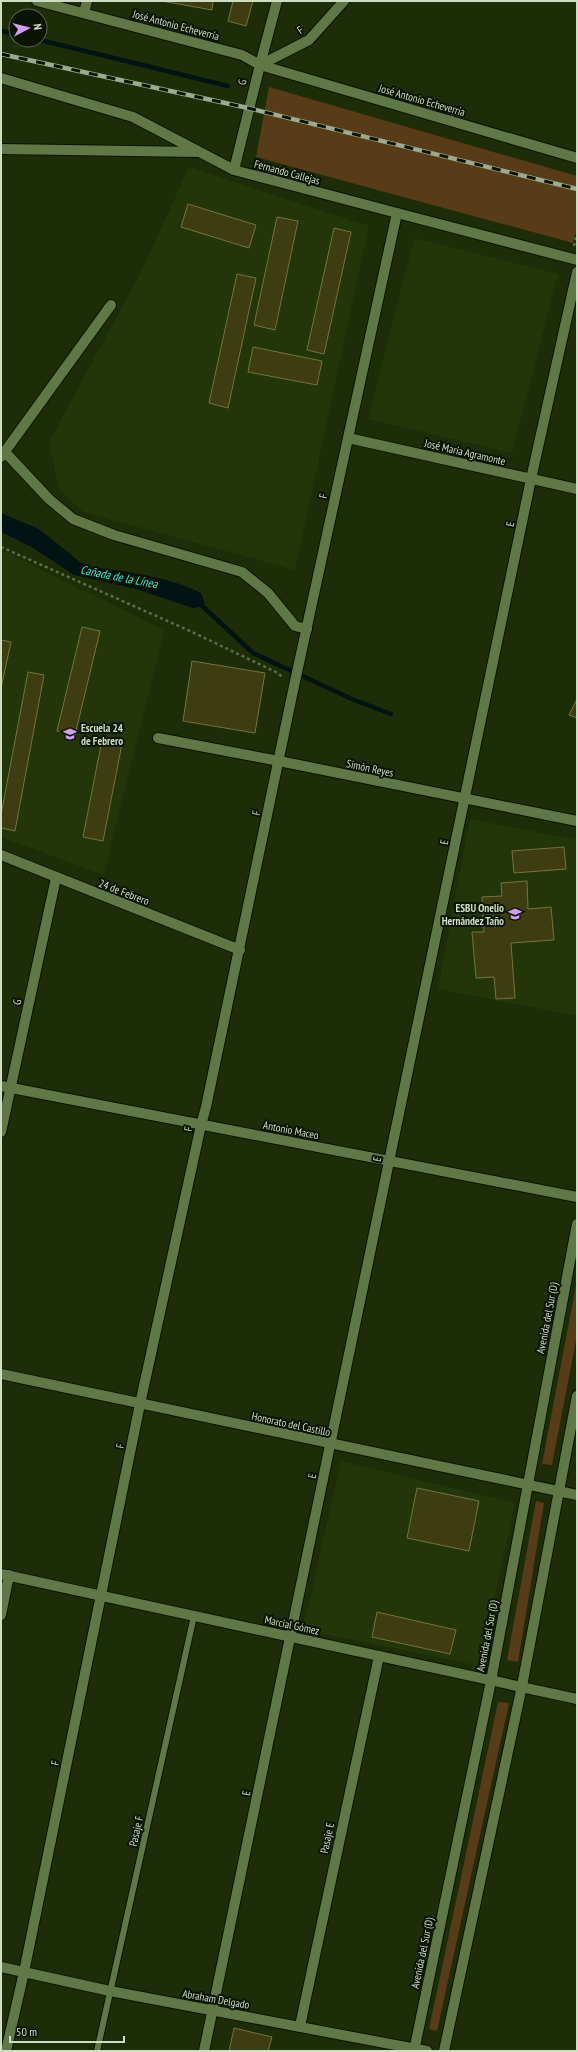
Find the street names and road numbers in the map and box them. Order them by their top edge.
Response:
street label: José Antonio Echeverría [130,6,221,43]
street label: F [294,23,306,37]
street label: G [235,78,249,86]
street label: José Antonio Echeverria [376,81,467,119]
street label: Fernando Callejas [253,157,322,188]
street label: José María Agramonte [422,436,507,468]
street label: F [316,492,330,500]
street label: E [503,520,517,528]
street label: Simón Reyes [345,756,395,780]
street label: F [249,809,263,817]
street label: E [437,838,451,846]
street label: 24 de Febrero [97,876,151,908]
street label: G [10,998,24,1006]
street label: Antonio Maceo [262,1118,320,1142]
street label: F [181,1125,195,1133]
street label: E [370,1155,384,1163]
street label: Avenida del Sur (D) [533,1281,561,1355]
street label: Honorato del Castillo [250,1409,332,1439]
street label: F [113,1442,127,1450]
street label: E [305,1472,319,1480]
street label: Avenida del Sur (D) [473,1599,501,1673]
street label: Marcial Gómez [263,1612,321,1638]
street label: F [48,1759,62,1767]
street label: E [239,1789,253,1797]
street label: Pasaje F [126,1814,146,1848]
street label: Pasaje E [317,1821,337,1855]
street label: Avenida del Sur (D) [408,1916,436,1990]
street label: Abraham Delgado [181,1986,251,2012]

